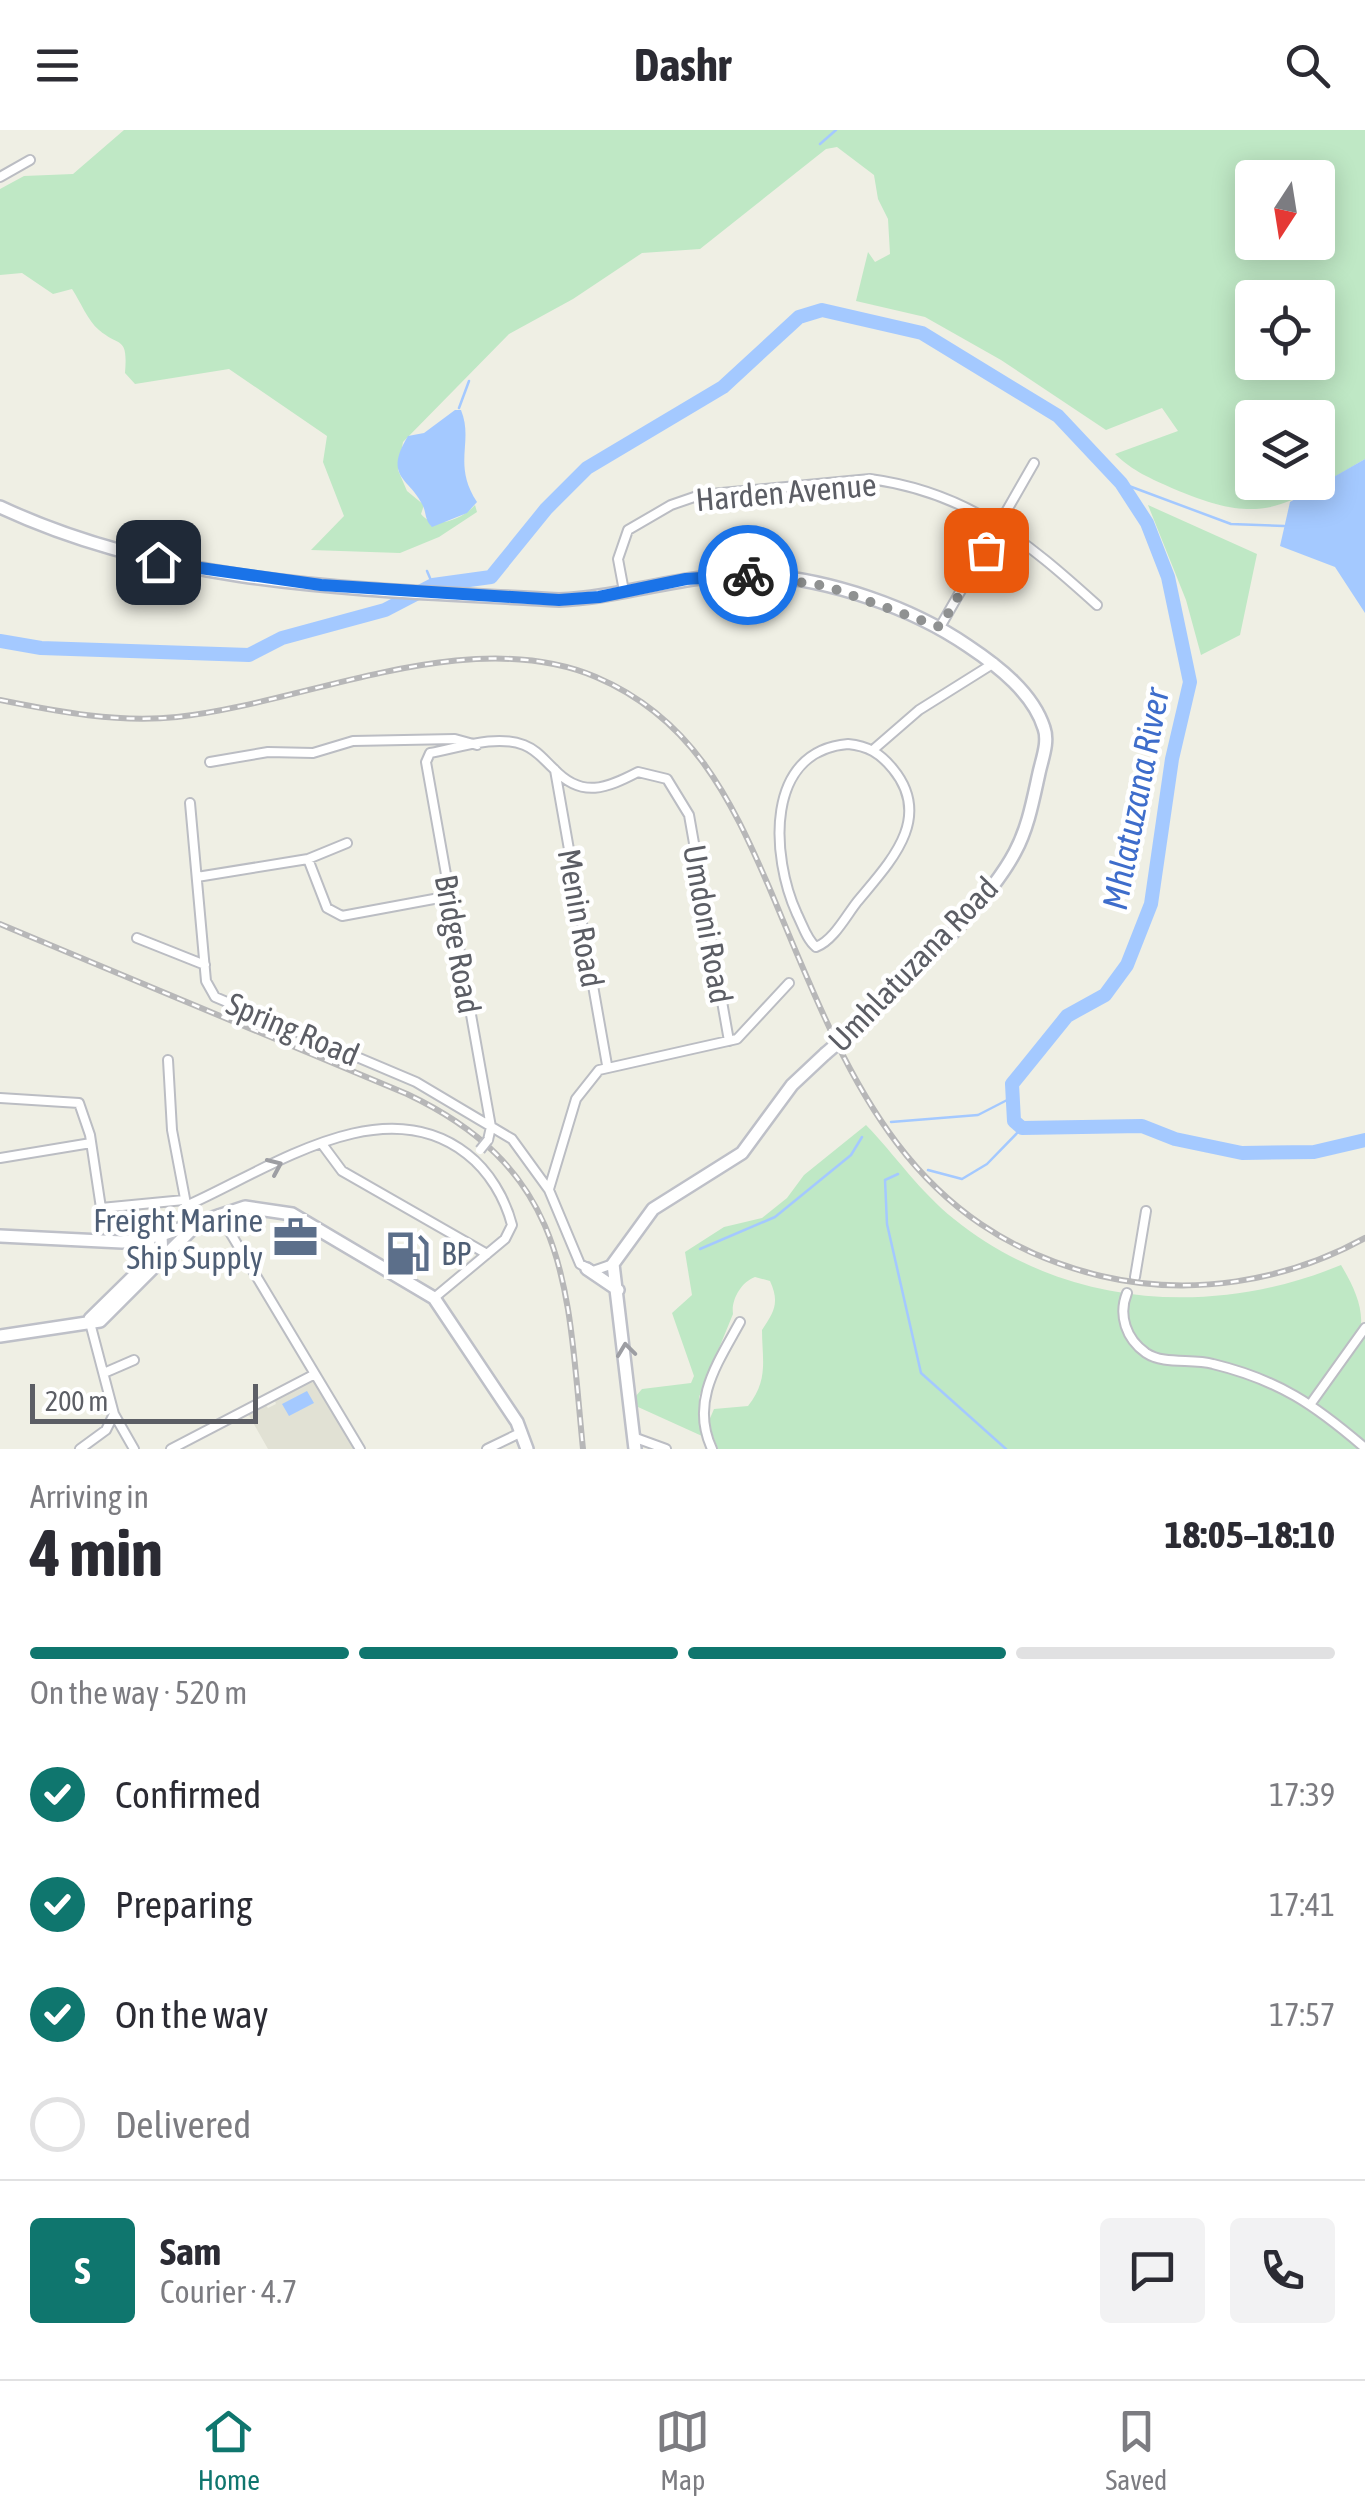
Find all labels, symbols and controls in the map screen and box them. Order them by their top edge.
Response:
icon: menu [30,38,85,93]
icon: search [1280,38,1335,93]
text: Dashr [634,39,731,91]
north arrow [1235,160,1335,260]
map controls [1235,160,1335,500]
button: locate [1235,280,1335,380]
button: layers [1235,400,1335,500]
street label: Harden Avenue [694,466,878,518]
pin [944,508,1029,593]
pin [116,520,201,605]
icon: bag [959,523,1014,578]
courier [698,525,798,625]
icon: home [131,535,186,590]
icon: bike [721,548,776,603]
water label: Mhlatuzana River [1094,683,1176,913]
street label: Umdoni Road [676,842,740,1006]
street label: Menin Road [551,846,611,990]
street label: Umhlatuzana Road [821,869,1005,1059]
street label: Bridge Road [428,872,488,1016]
street label: Spring Road [221,985,365,1073]
one-way arrow [265,1158,283,1178]
place label: Freight Marine Ship Supply [93,1202,263,1276]
office icon: Freight Marine Ship Supply [272,1214,320,1262]
fuel station icon: BP [384,1229,432,1277]
place label: BP [441,1235,472,1272]
one-way arrow [616,1342,637,1358]
scale bar [30,1379,258,1424]
text: 200 m [45,1385,108,1417]
text: Arriving in [30,1478,149,1515]
text: 18:05–18:10 [1165,1513,1335,1556]
text: 4 min [30,1515,163,1590]
text: On the way · 520 m [30,1674,247,1711]
icon: check [30,1767,85,1822]
text: Confirmed [115,1773,261,1816]
text: 17:39 [1269,1776,1335,1813]
icon: check [30,1877,85,1932]
text: Preparing [115,1883,253,1926]
text: 17:41 [1269,1886,1335,1923]
icon: check [30,1987,85,2042]
text: On the way [115,1993,268,2036]
text: 17:57 [1269,1996,1335,2033]
text: Delivered [115,2103,251,2146]
button: chat [1100,2218,1205,2323]
button: phone [1230,2218,1335,2323]
text: Sam [160,2230,221,2273]
text: S [75,2249,90,2292]
text: Courier · 4.7 [160,2273,297,2310]
tab: Home [198,2404,260,2496]
tab: Map [655,2404,710,2496]
tab: Saved [1105,2404,1167,2496]

